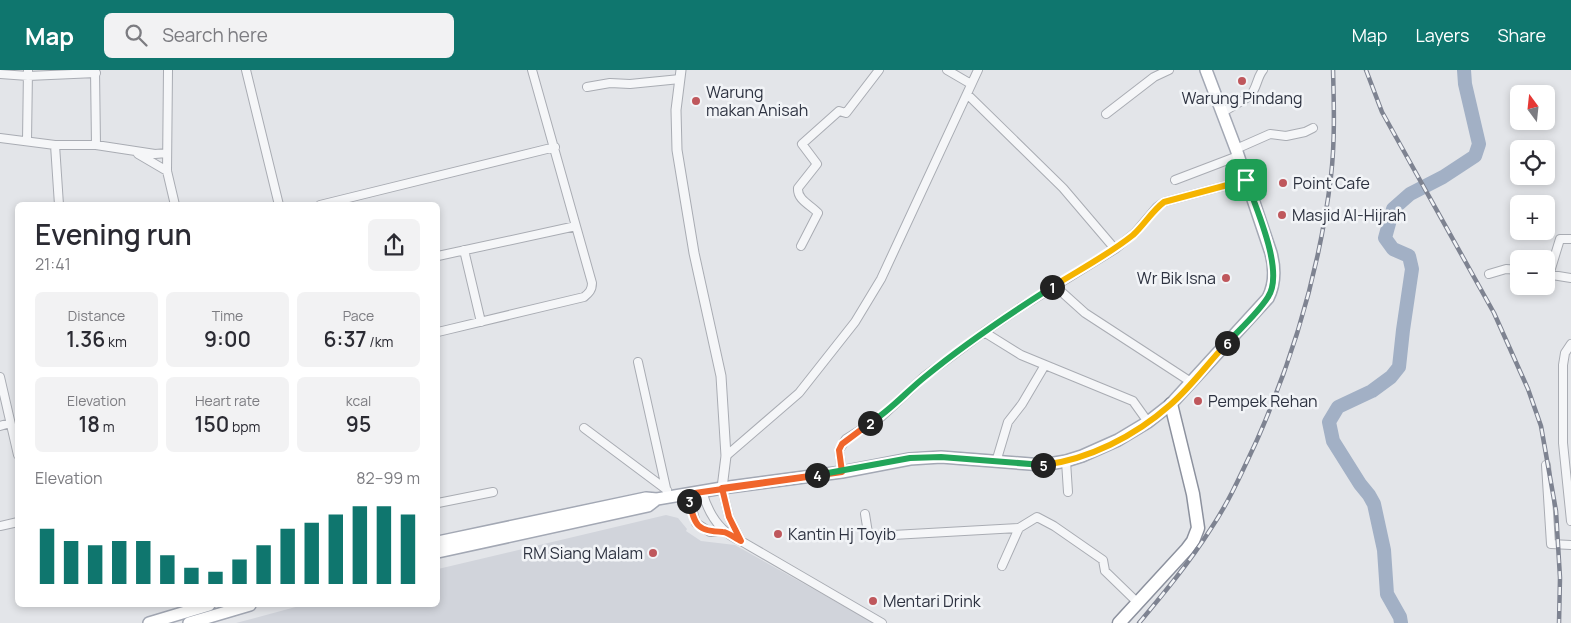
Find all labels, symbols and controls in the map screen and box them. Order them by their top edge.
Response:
search box [104,13,454,58]
text: Map [25,19,74,52]
icon: search [122,21,150,49]
text: Search here [162,22,268,48]
text: Map [1352,23,1387,47]
text: Layers [1415,23,1469,47]
text: Share [1497,23,1546,47]
marker: Warung Pindang [1236,75,1248,87]
place label: Warung makan Anisah [706,81,808,121]
north arrow [1510,85,1555,130]
map controls [1510,85,1555,295]
place label: Warung Pindang [1182,87,1302,109]
marker: Warung makan Anisah [690,95,702,107]
button: locate [1510,140,1555,185]
pin [1225,159,1267,201]
icon: arrive [1232,166,1260,194]
place label: Point Cafe [1293,172,1370,194]
marker: Point Cafe [1277,177,1289,189]
button: + [1510,195,1555,240]
place label: Masjid Al-Hijrah [1292,204,1406,226]
marker: Masjid Al-Hijrah [1276,209,1288,221]
text: Evening run [35,215,192,253]
button: share [368,219,420,271]
button: − [1510,250,1555,295]
text: 21:41 [35,253,71,275]
place label: Wr Bik Isna [1137,267,1216,289]
marker: Wr Bik Isna [1220,272,1232,284]
pin: 1 [1040,274,1064,300]
text: 1 [1049,278,1056,297]
text: Distance [68,306,125,325]
text: Time [212,306,243,325]
text: Pace [343,306,374,325]
text: 1.36 [66,325,105,353]
text: 9:00 [204,325,251,353]
text: 6:37 [324,325,366,353]
pin: 6 [1214,330,1240,356]
text: km [105,332,127,351]
text: /km [366,332,393,351]
text: 6 [1223,334,1232,353]
place label: Pempek Rehan [1208,390,1318,412]
text: Elevation [67,391,126,410]
text: Heart rate [195,391,260,410]
text: kcal [346,391,371,410]
marker: Pempek Rehan [1192,395,1204,407]
text: 18 [78,410,100,438]
text: 150 [195,410,229,438]
text: 95 [346,410,371,438]
pin: 2 [858,410,882,436]
text: 2 [866,414,875,433]
text: m [100,417,115,436]
text: bpm [229,417,260,436]
pin: 5 [1030,452,1056,478]
text: 5 [1039,456,1048,475]
pin: 4 [804,462,830,488]
text: 4 [813,466,822,485]
text: Elevation [35,467,103,489]
text: 82–99 m [356,467,420,489]
pin: 3 [676,488,702,514]
text: 3 [685,492,694,511]
place label: Kantin Hj Toyib [788,523,896,545]
marker: Kantin Hj Toyib [772,528,784,540]
place label: RM Siang Malam [523,542,643,564]
marker: RM Siang Malam [647,547,659,559]
place label: Mentari Drink [883,590,982,612]
marker: Mentari Drink [867,595,879,607]

